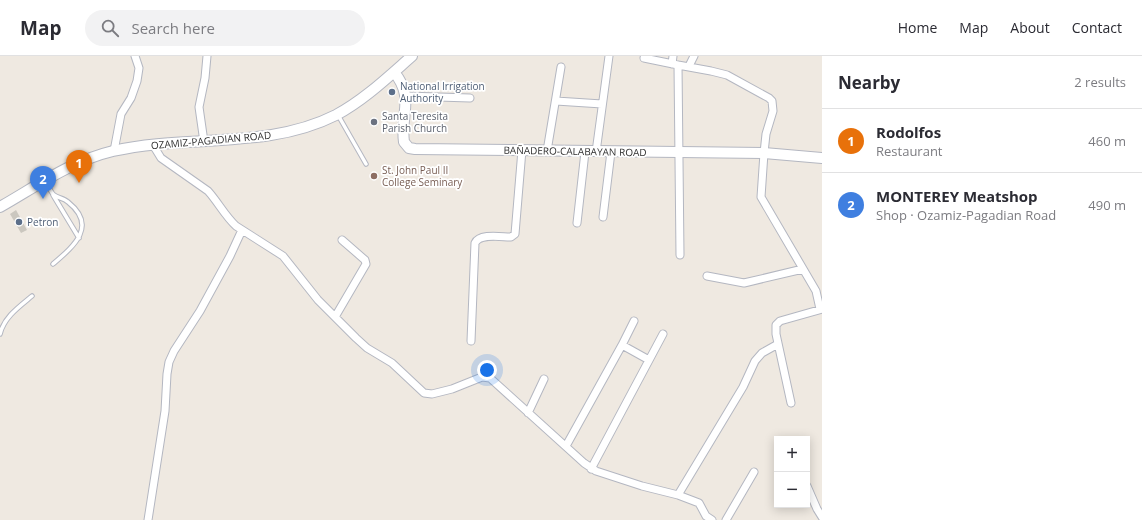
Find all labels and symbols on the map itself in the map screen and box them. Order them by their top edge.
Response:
place label: National Irrigation Authority [400,79,485,105]
marker: National Irrigation Authority [387,87,397,97]
place label: Santa Teresita Parish Church [382,109,448,135]
marker: Santa Teresita Parish Church [369,117,379,127]
street label: OZAMIZ-PAGADIAN ROAD [150,128,272,152]
street label: BAÑADERO-CALABAYAN ROAD [503,143,647,159]
pin: 1 [66,150,92,183]
place label: St. John Paul II College Seminary [382,163,463,189]
pin: 2 [30,166,56,199]
marker: St. John Paul II College Seminary [369,171,379,181]
place label: Petron [27,215,58,229]
marker: Petron [14,217,24,227]
your location [477,360,497,380]

